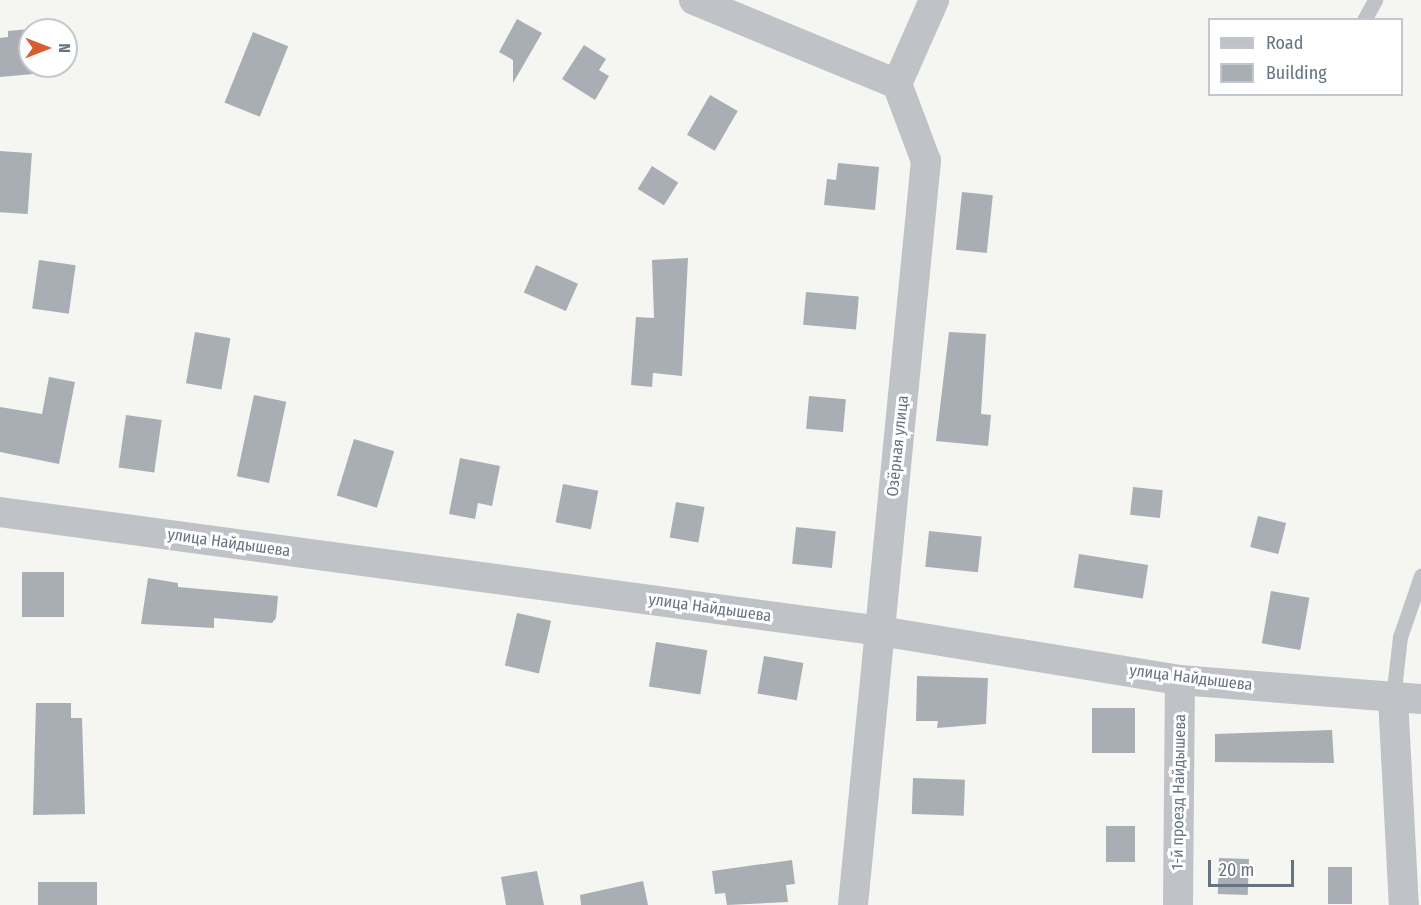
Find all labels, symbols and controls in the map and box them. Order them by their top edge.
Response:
north arrow [18,18,78,78]
legend [1208,18,1403,96]
text: Road [1266,32,1303,54]
text: N [55,43,74,53]
text: Building [1266,62,1327,84]
street label: Озёрная улица [883,395,913,497]
street label: улица Найдышева [166,525,292,561]
street label: улица Найдышева [647,590,773,626]
street label: улица Найдышева [1128,661,1254,695]
street label: 1-й проезд Найдышева [1168,714,1190,870]
scale bar [1211,848,1296,886]
text: 20 m [1219,859,1254,881]

